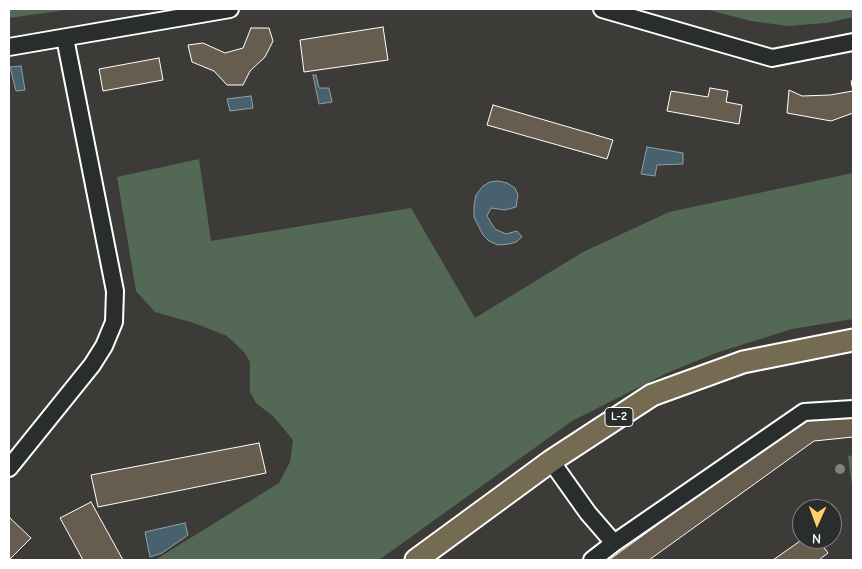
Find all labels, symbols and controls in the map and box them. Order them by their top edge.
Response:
road number: L-2 [605,408,633,427]
north arrow [792,499,842,549]
text: N [812,530,821,547]

